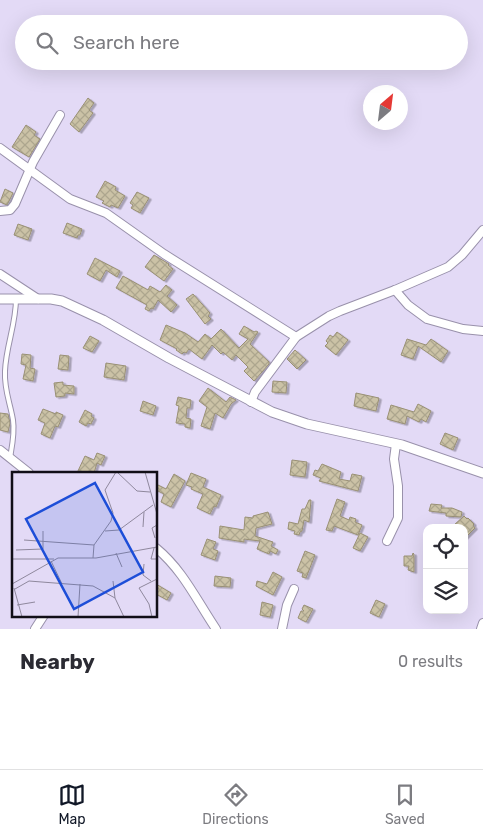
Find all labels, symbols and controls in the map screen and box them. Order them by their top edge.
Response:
search box [15,15,468,70]
icon: search [33,29,61,57]
text: Search here [73,31,180,54]
north arrow [363,85,408,130]
inset map [12,472,158,616]
map controls [423,524,468,614]
button: locate [423,524,468,569]
button: layers [423,569,468,614]
text: Nearby [20,649,95,674]
text: 0 results [398,652,463,671]
tab: Map [58,781,86,828]
tab: Directions [202,781,269,828]
tab: Saved [385,781,425,828]

